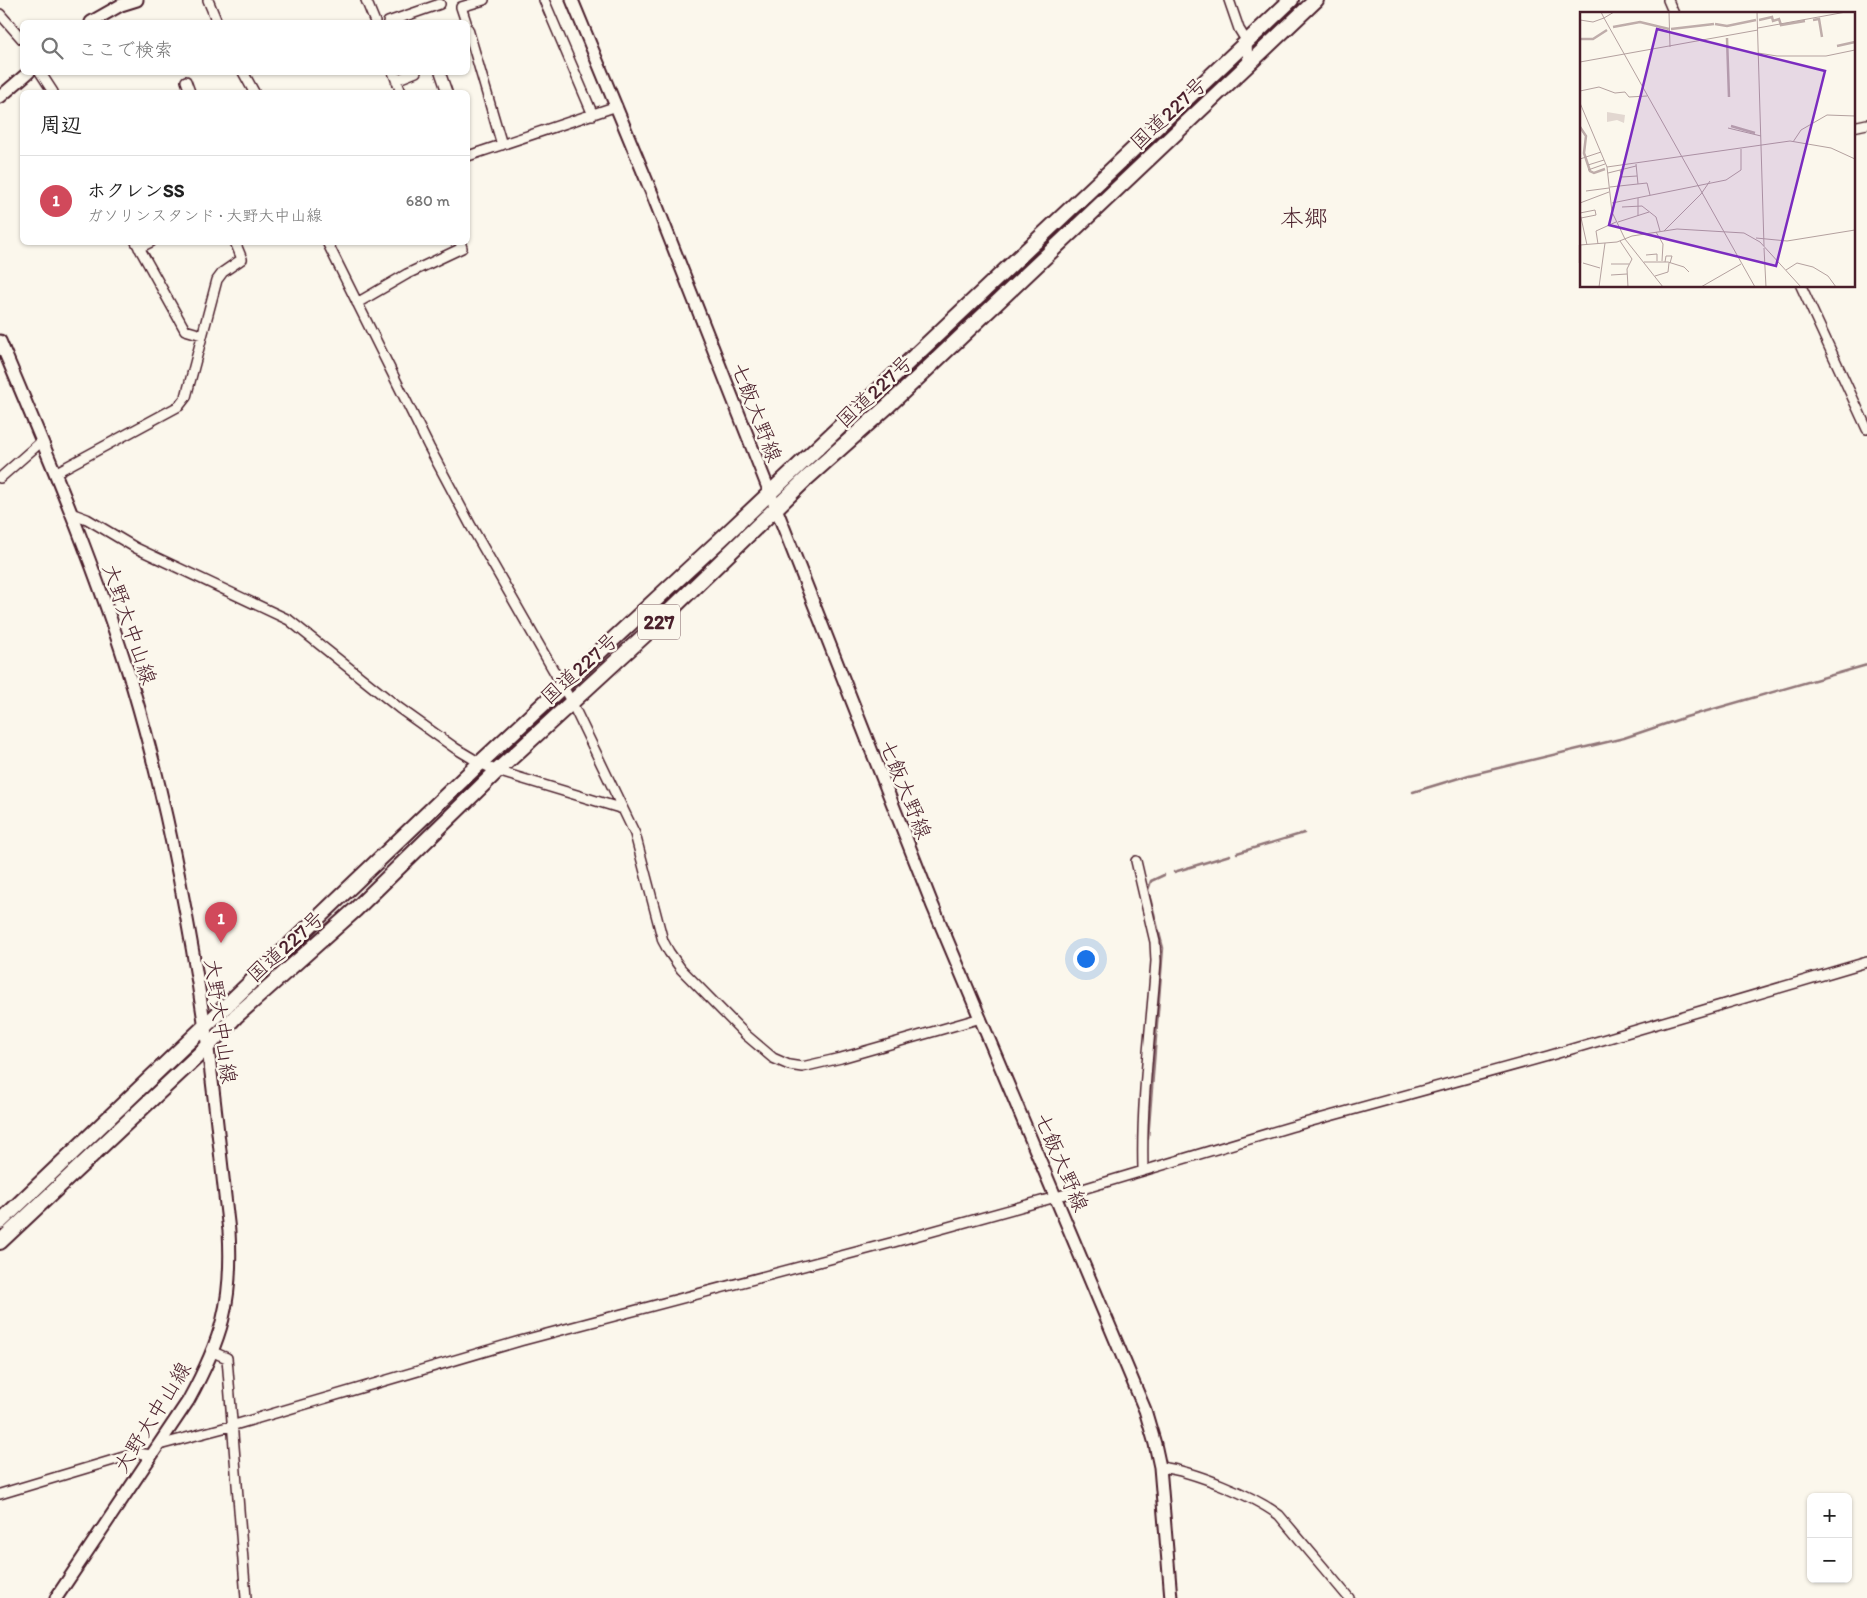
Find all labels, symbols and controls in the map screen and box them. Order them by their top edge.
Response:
inset map [1580,12,1854,288]
search box [20,20,470,75]
icon: search [38,34,66,62]
text: ここで検索 [78,38,173,61]
street label: 国道227号 [1125,71,1211,155]
text: 周辺 [40,112,82,137]
text: ホクレンSS [87,179,184,202]
text: 1 [52,191,60,210]
text: 680 m [406,191,450,210]
district label: 本郷 [1280,203,1328,232]
text: ガソリンスタンド · 大野大中山線 [87,206,322,225]
street label: 国道227号 [831,349,917,433]
street label: 七飯大野線 [727,359,787,465]
street label: 大野大中山線 [98,560,162,688]
road number: 227 [638,604,680,640]
street label: 国道227号 [535,627,623,709]
street label: 七飯大野線 [875,736,937,842]
pin: 1 [205,902,237,943]
street label: 国道227号 [241,905,329,987]
your location [1073,946,1099,972]
street label: 大野大中山線 [200,957,242,1085]
street label: 七飯大野線 [1030,1109,1094,1215]
street label: 大野大中山線 [108,1357,196,1477]
map controls [1807,1493,1852,1583]
button: + [1807,1493,1852,1538]
button: − [1807,1538,1852,1583]

